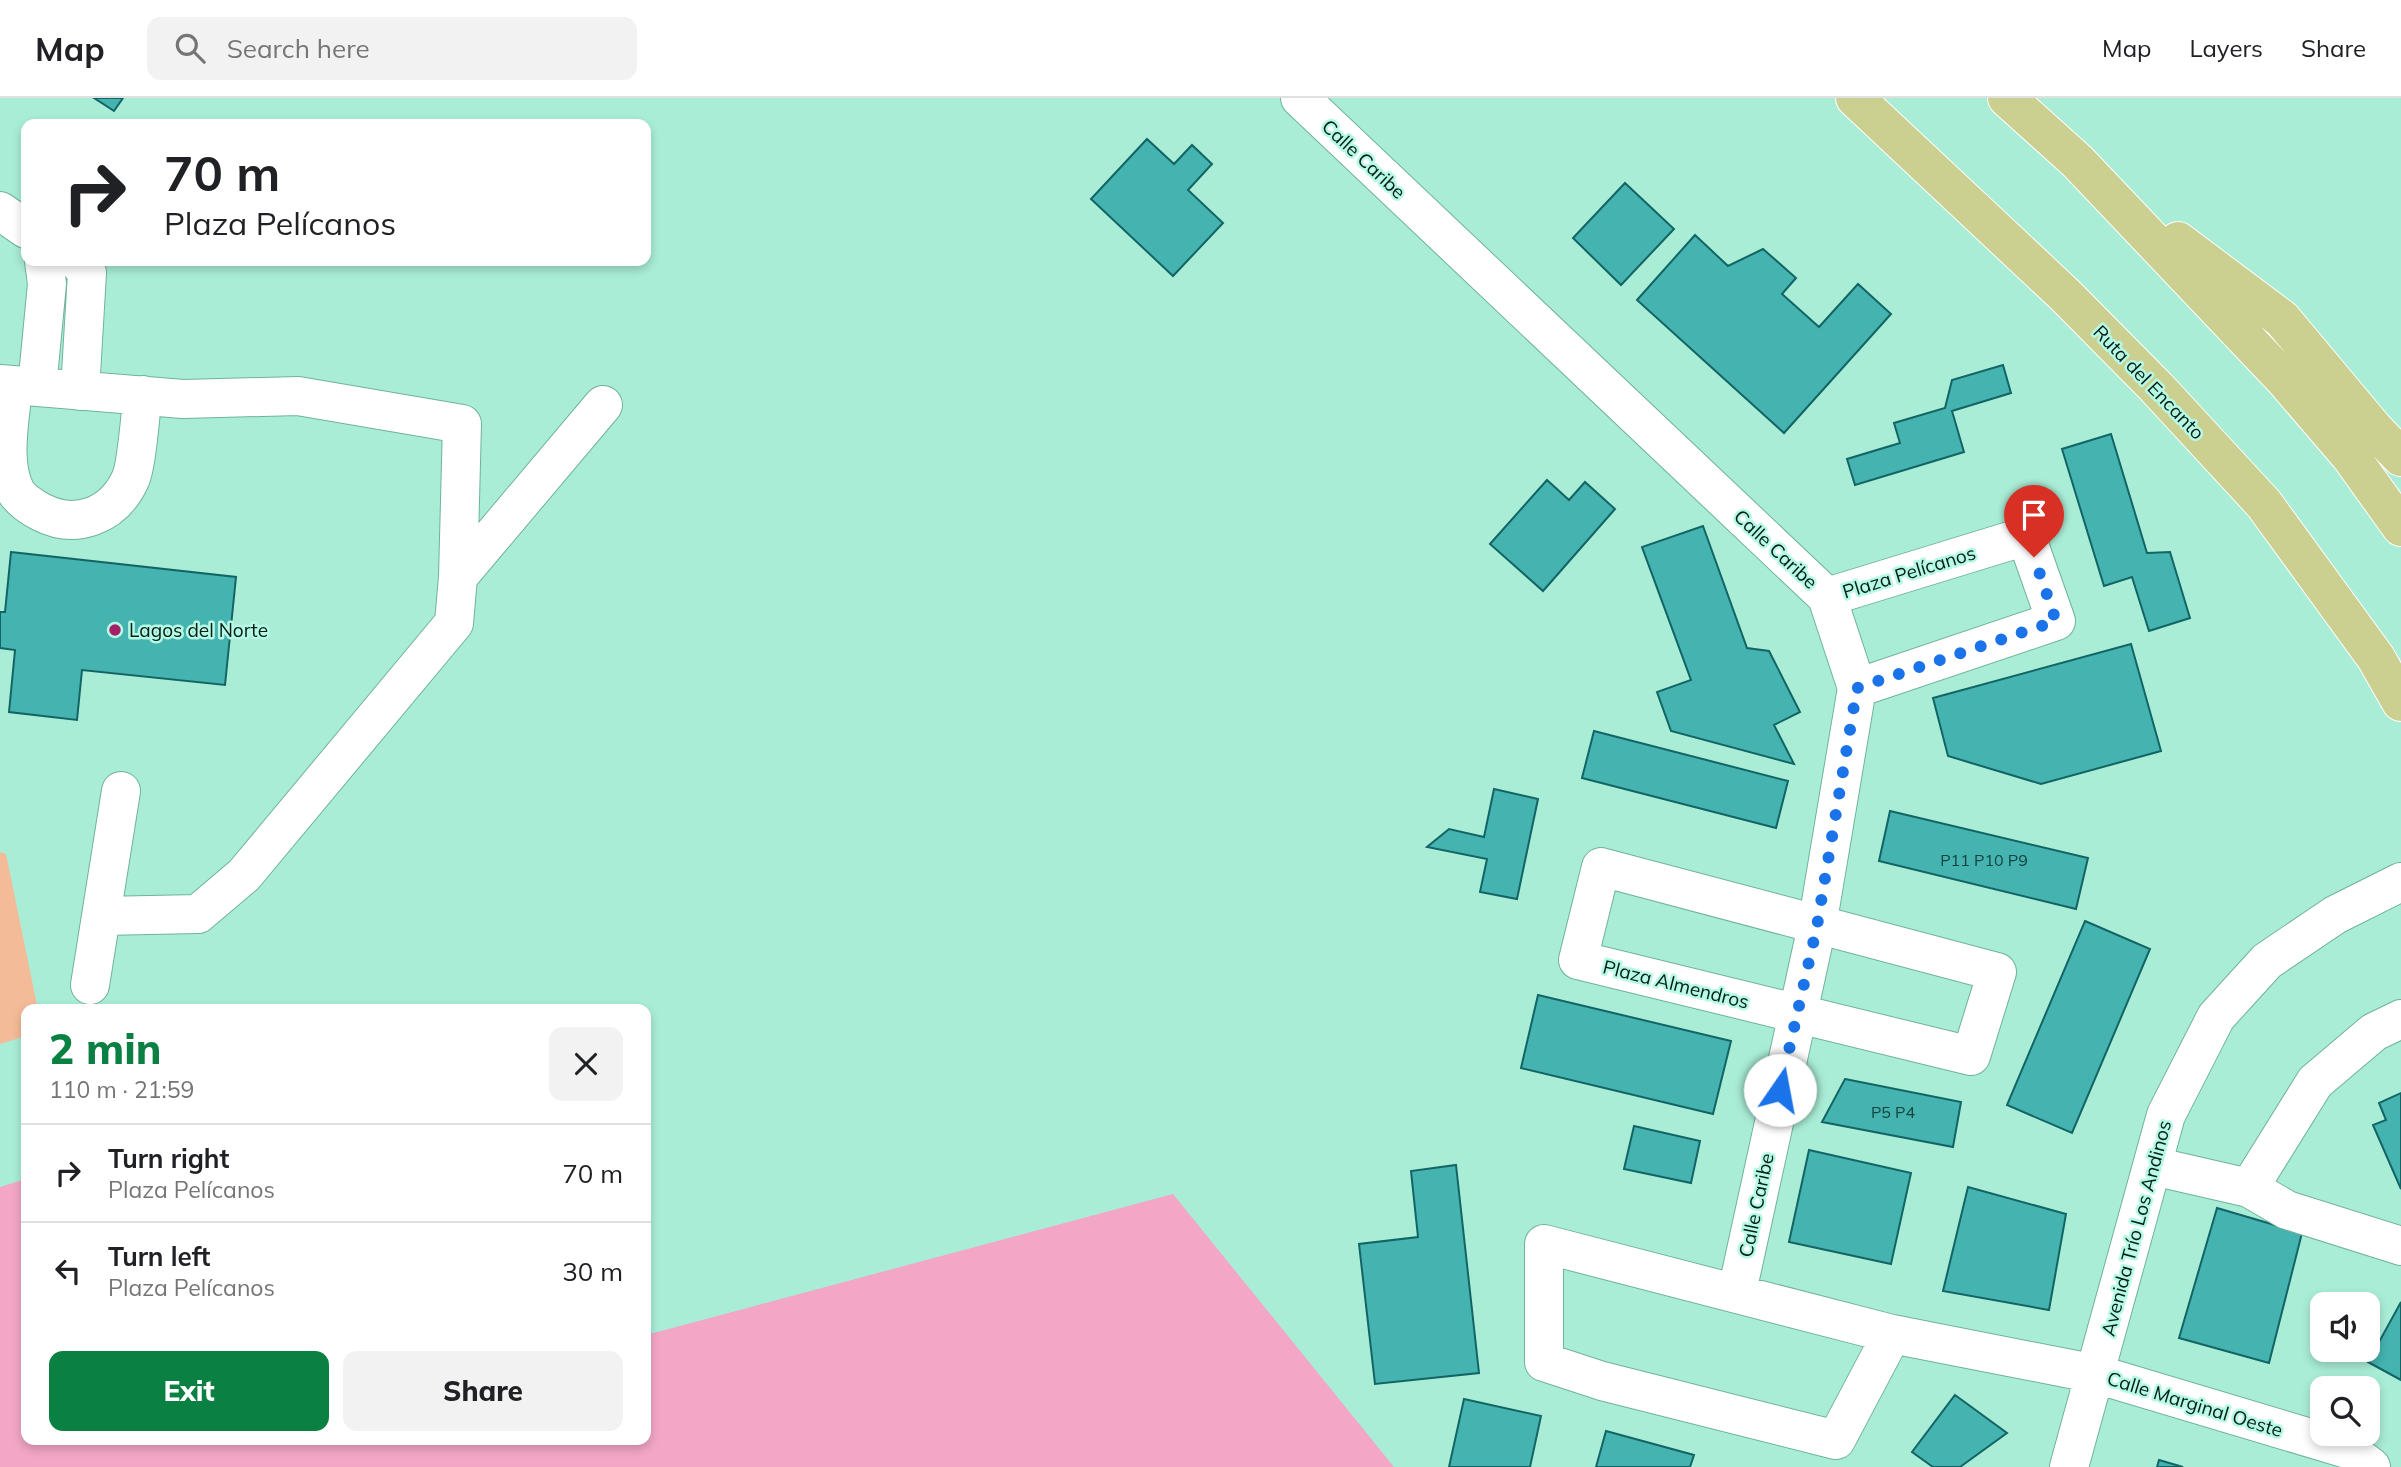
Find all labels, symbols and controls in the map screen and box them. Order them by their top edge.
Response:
search box [147,17,637,80]
text: Map [35,28,105,69]
icon: search [171,29,209,67]
text: Search here [227,32,370,65]
text: Map [2102,33,2151,63]
text: Layers [2189,33,2263,63]
text: Share [2301,33,2366,63]
street label: Calle Caribe [1317,114,1411,204]
text: 70 m [164,142,280,203]
icon: right [49,147,140,238]
text: Plaza Pelícanos [164,203,396,243]
street label: Ruta del Encanto [2088,320,2210,444]
pin [2004,485,2064,557]
icon: arrive [2015,496,2053,534]
street label: Calle Caribe [1729,504,1823,594]
street label: Plaza Pelícanos [1840,540,1978,604]
place label: Lagos del Norte [129,618,268,642]
marker: Lagos del Norte [107,622,123,638]
house number: P11 P10 P9 [1940,850,2028,870]
street label: Plaza Almendros [1601,954,1751,1014]
text: 2 min [49,1022,162,1075]
button: close [549,1027,623,1101]
position arrow [1743,1053,1817,1127]
text: 110 m · 21:59 [49,1075,194,1104]
house number: P5 P4 [1871,1102,1915,1122]
street label: Avenida Trío Los Andinos [2096,1118,2176,1338]
text: Turn right [108,1142,229,1175]
street label: Calle Caribe [1733,1151,1779,1259]
icon: right [49,1154,87,1192]
text: 70 m [562,1157,623,1190]
text: Plaza Pelícanos [108,1175,275,1204]
text: Turn left [108,1240,210,1273]
icon: left [49,1252,87,1290]
text: 30 m [562,1255,623,1288]
text: Plaza Pelícanos [108,1273,275,1302]
map controls [2310,1292,2380,1446]
button: sound [2310,1292,2380,1362]
button: Exit [49,1351,329,1431]
button: Share [343,1351,623,1431]
street label: Calle Marginal Oeste [2104,1366,2286,1442]
button: search [2310,1376,2380,1446]

